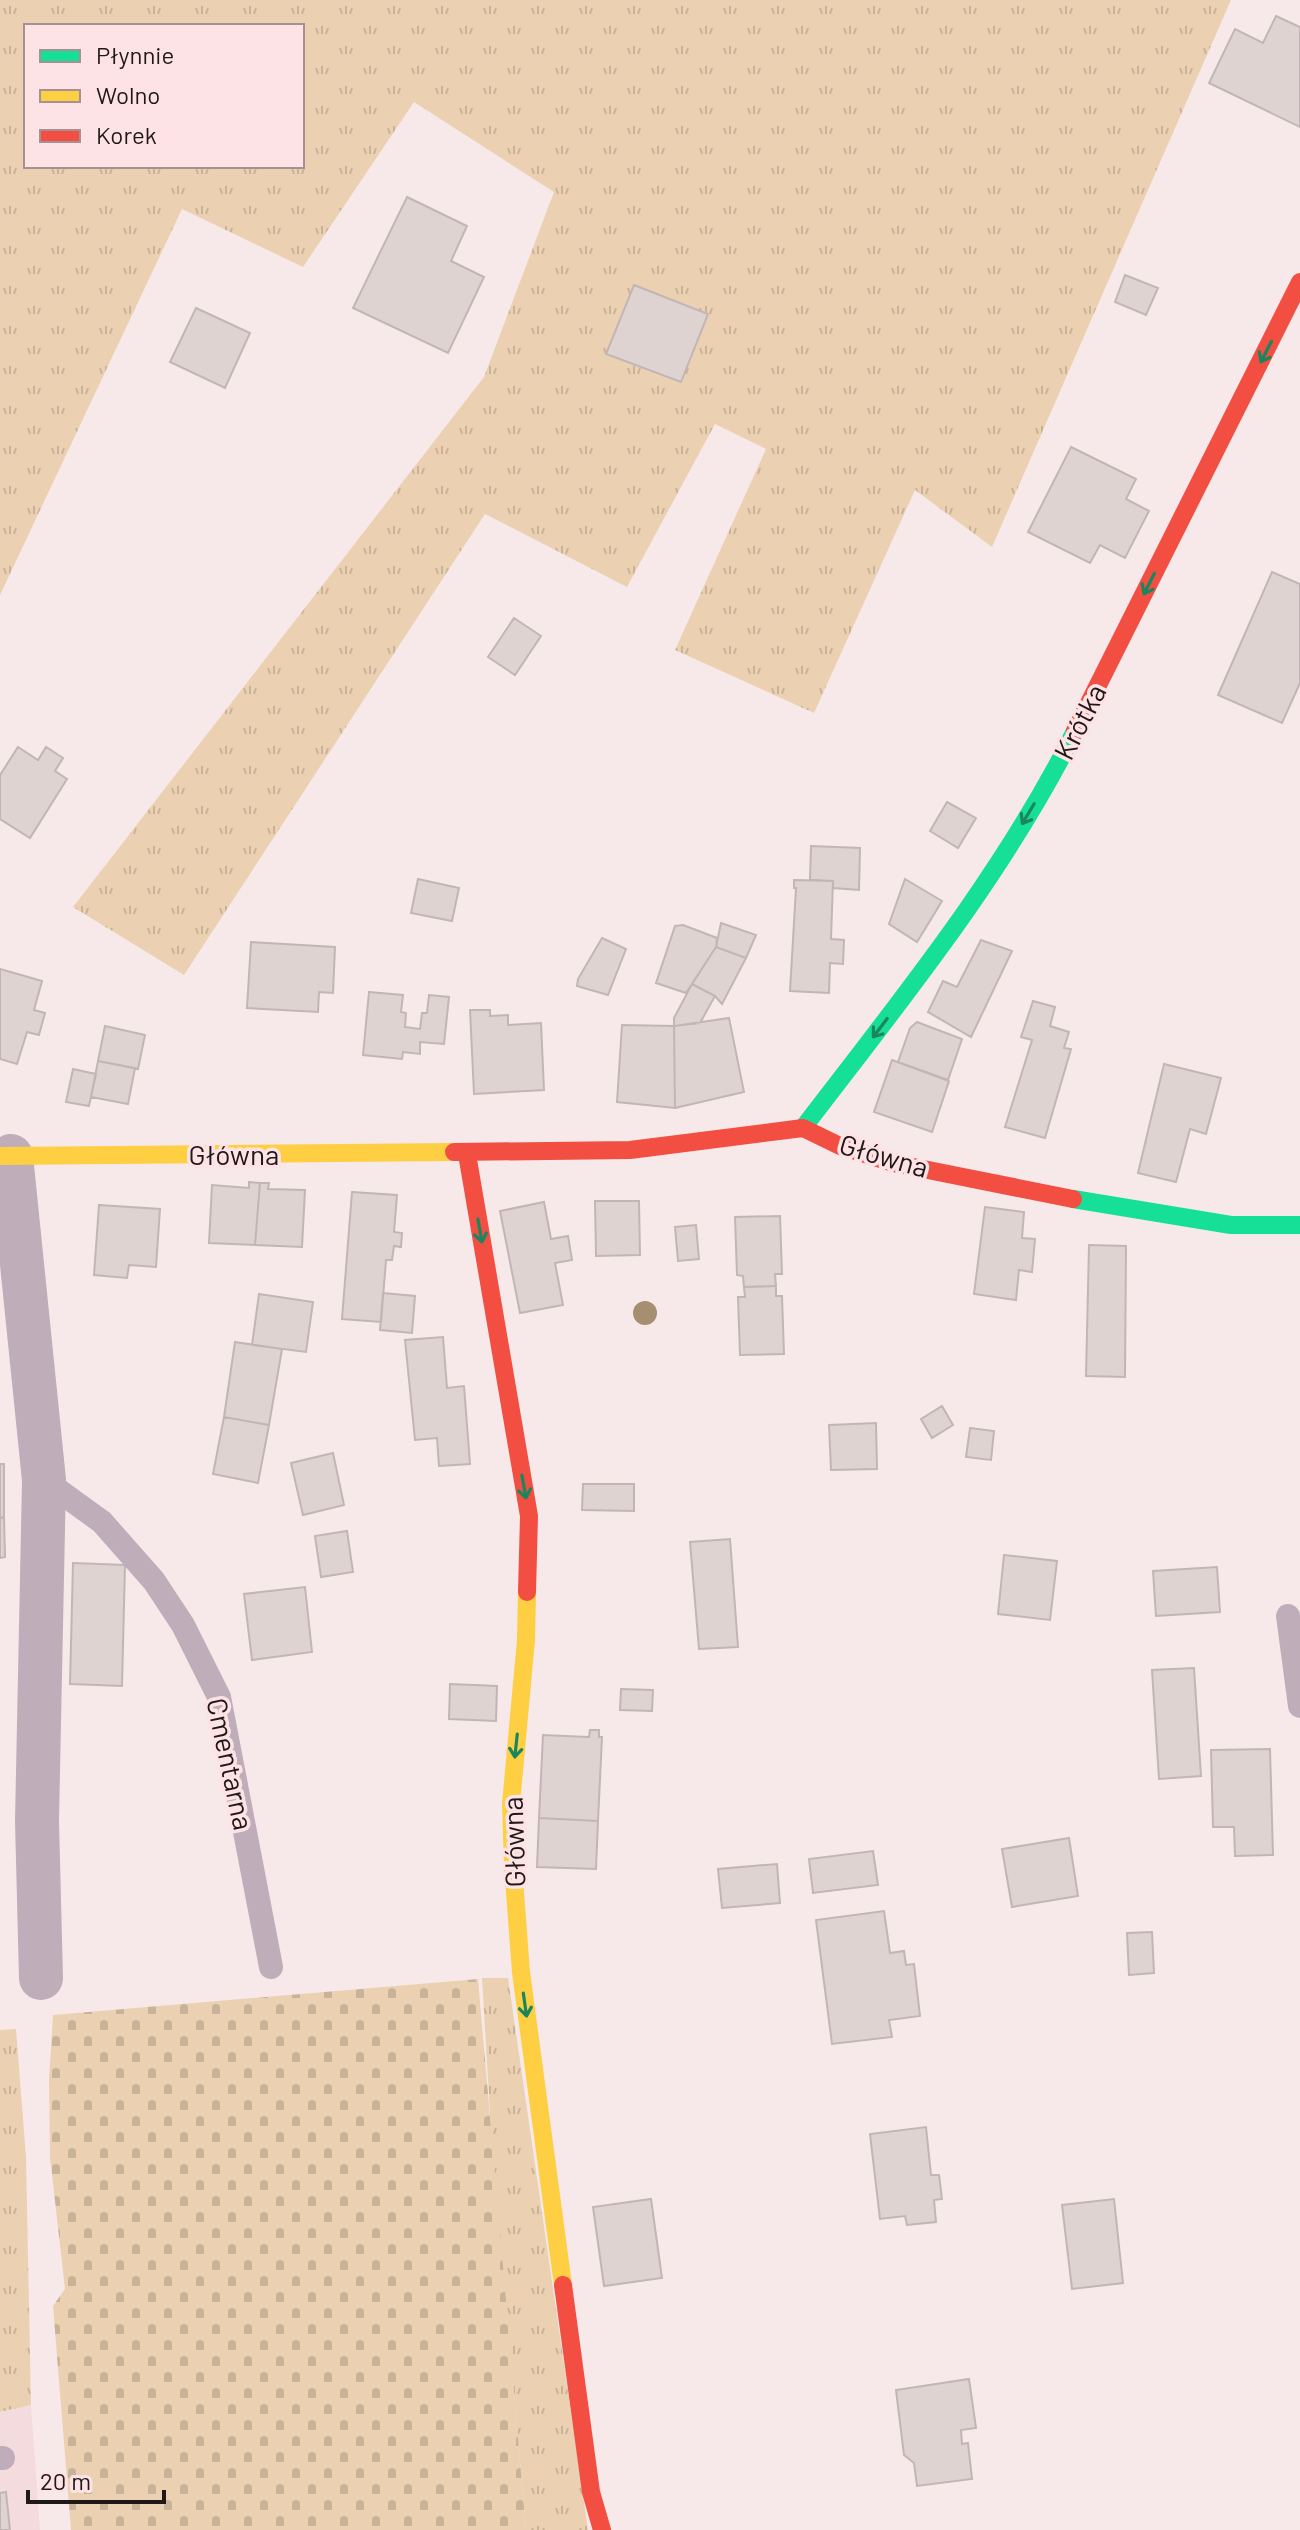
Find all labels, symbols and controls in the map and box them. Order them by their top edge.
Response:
legend [24,24,304,168]
text: Płynnie [96,40,174,69]
text: Wolno [96,80,160,109]
text: Korek [96,120,157,149]
one-way arrow [1258,340,1273,364]
one-way arrow [1141,572,1157,596]
street label: Krótka [1046,678,1112,765]
one-way arrow [1020,802,1036,825]
one-way arrow [871,1016,888,1038]
street label: Główna [836,1126,933,1184]
street label: Główna [189,1137,279,1171]
one-way arrow [473,1217,488,1243]
one-way arrow [517,1474,532,1499]
street label: Cmentarna [200,1695,262,1833]
one-way arrow [508,1732,523,1759]
street label: Główna [494,1796,532,1888]
one-way arrow [518,1991,533,2018]
scale bar [28,2454,164,2504]
text: 20 m [40,2466,91,2495]

